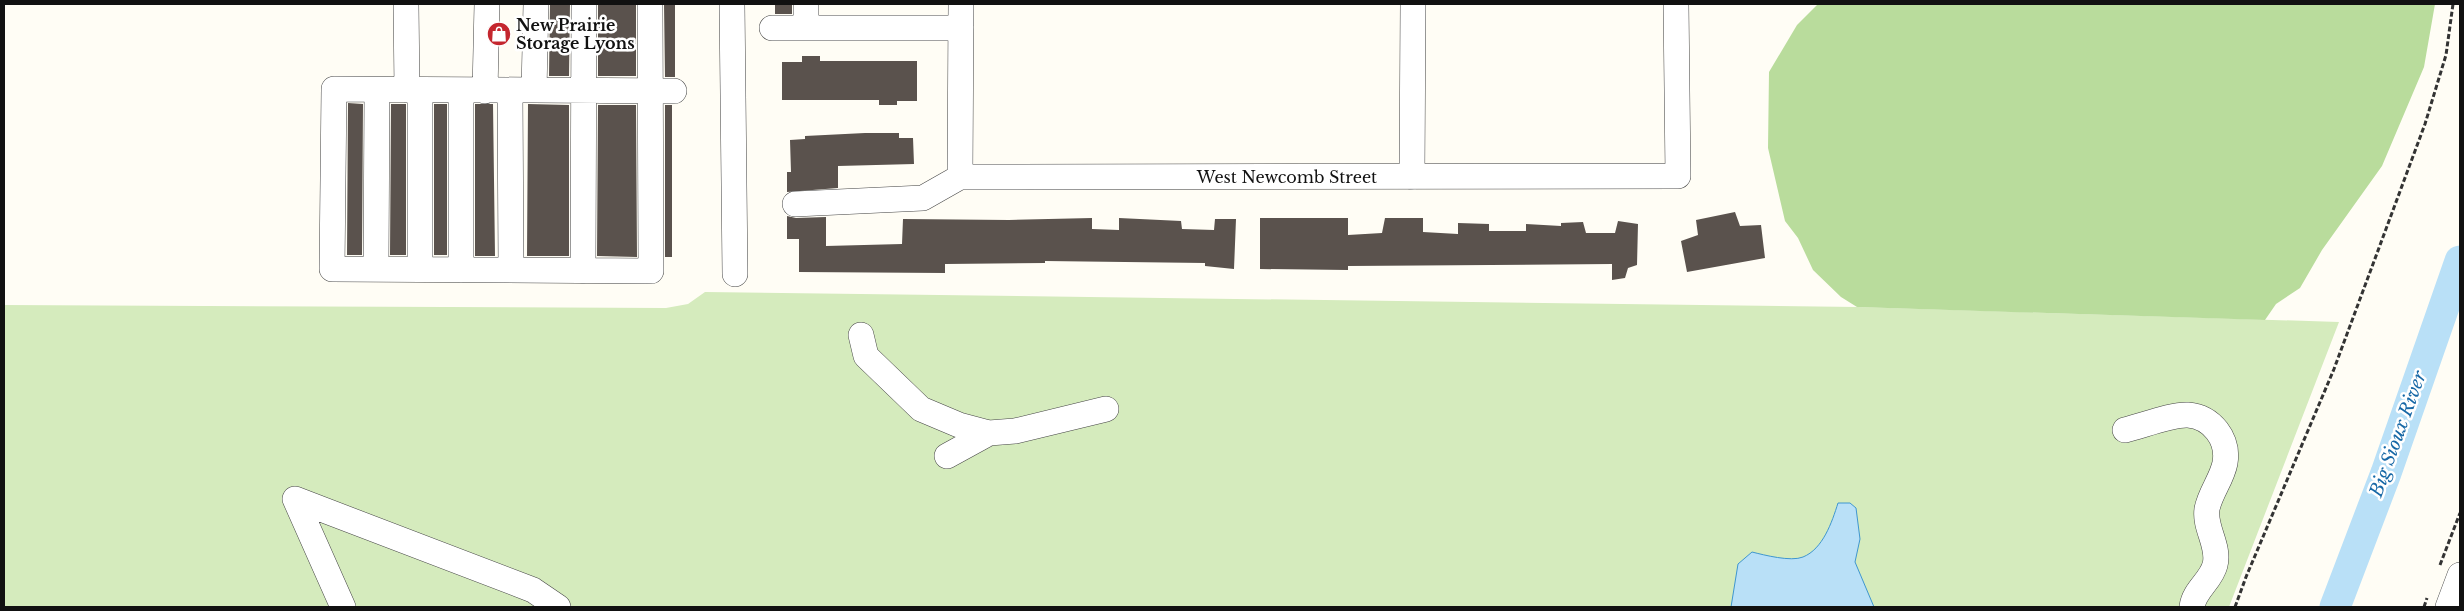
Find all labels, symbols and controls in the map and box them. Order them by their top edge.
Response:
place label: New Prairie Storage Lyons [516,15,635,53]
shop icon: New Prairie Storage Lyons [486,21,512,47]
street label: West Newcomb Street [1196,167,1377,187]
water label: Big Sioux River [2365,367,2431,501]

